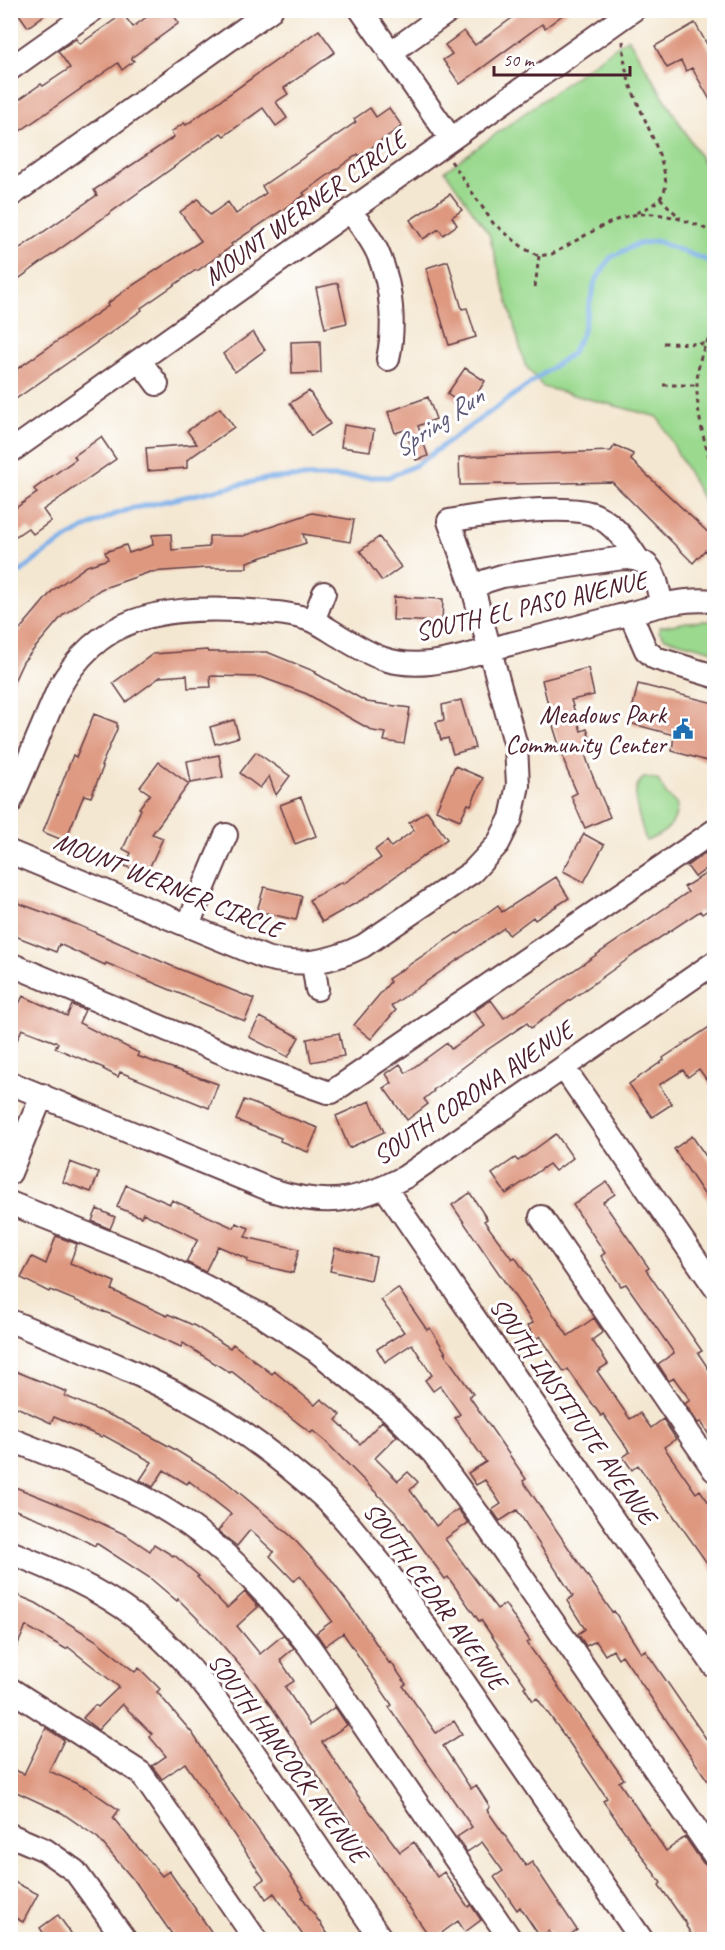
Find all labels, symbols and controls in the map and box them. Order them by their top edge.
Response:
scale bar [494,39,630,77]
text: 50 m [503,49,536,71]
street label: MOUNT WERNER CIRCLE [197,121,416,293]
water label: Spring Run [386,378,492,465]
street label: SOUTH EL PASO AVENUE [412,562,654,649]
place label: Meadows Park Community Center [505,698,668,761]
public building icon: Meadows Park Community Center [671,717,695,741]
street label: MOUNT WERNER CIRCLE [49,824,290,947]
street label: SOUTH CORONA AVENUE [366,1012,583,1172]
street label: SOUTH INSTITUTE AVENUE [482,1291,666,1534]
street label: SOUTH CEDAR AVENUE [356,1496,516,1699]
street label: SOUTH HANCOCK AVENUE [201,1647,377,1872]

